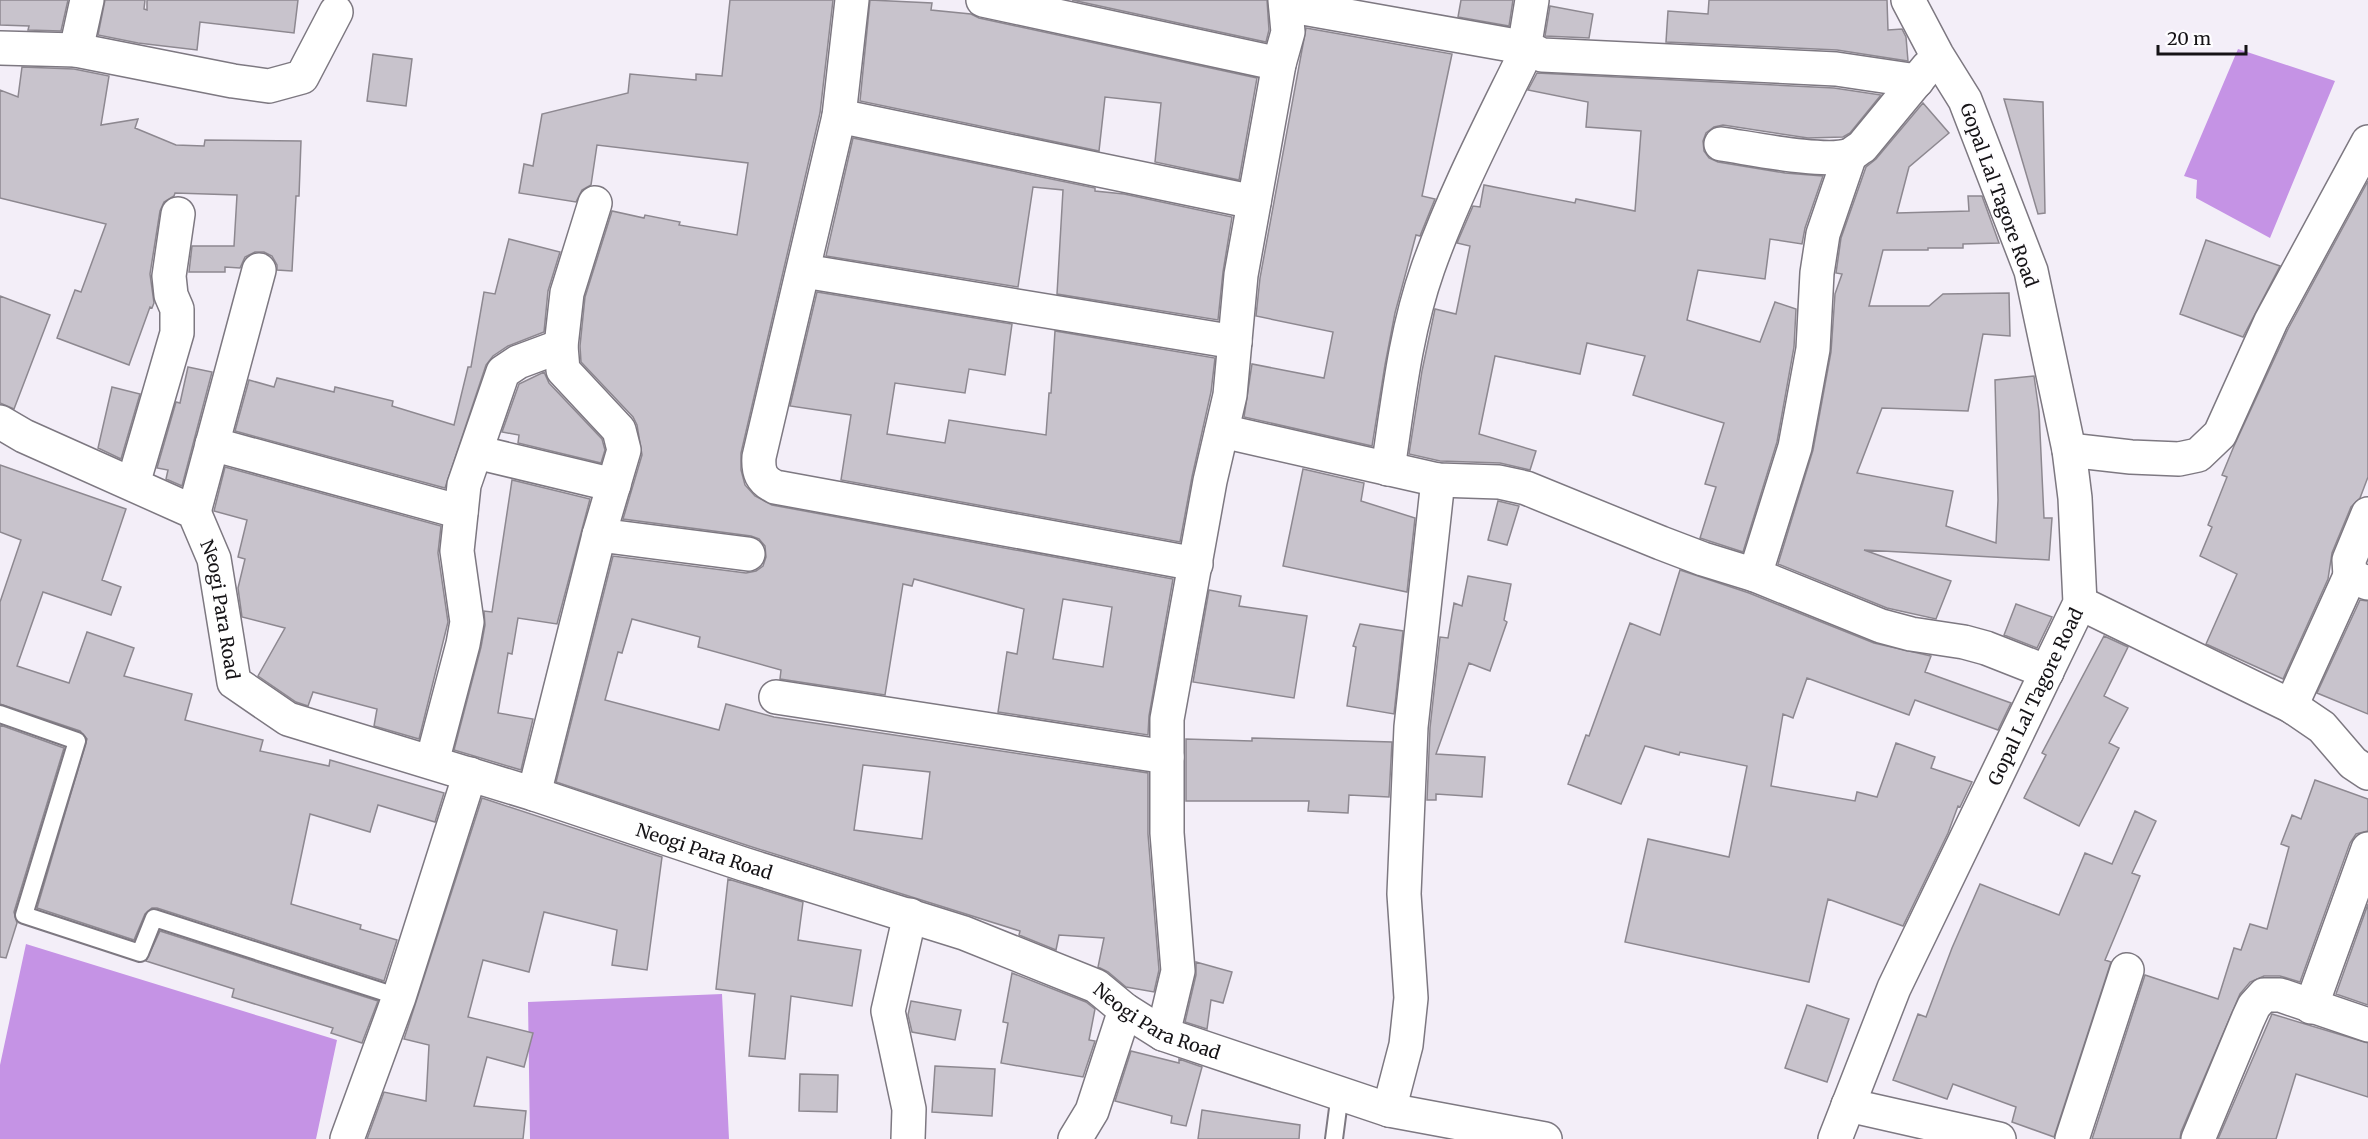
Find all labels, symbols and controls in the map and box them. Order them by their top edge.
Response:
scale bar [2158,18,2246,56]
text: 20 m [2167,27,2211,50]
street label: Gopal Lal Tagore Road [1955,100,2043,290]
street label: Neogi Para Road [196,536,245,681]
street label: Gopal Lal Tagore Road [1982,604,2088,789]
street label: Neogi Para Road [633,818,775,884]
street label: Neogi Para Road [1089,977,1224,1064]

